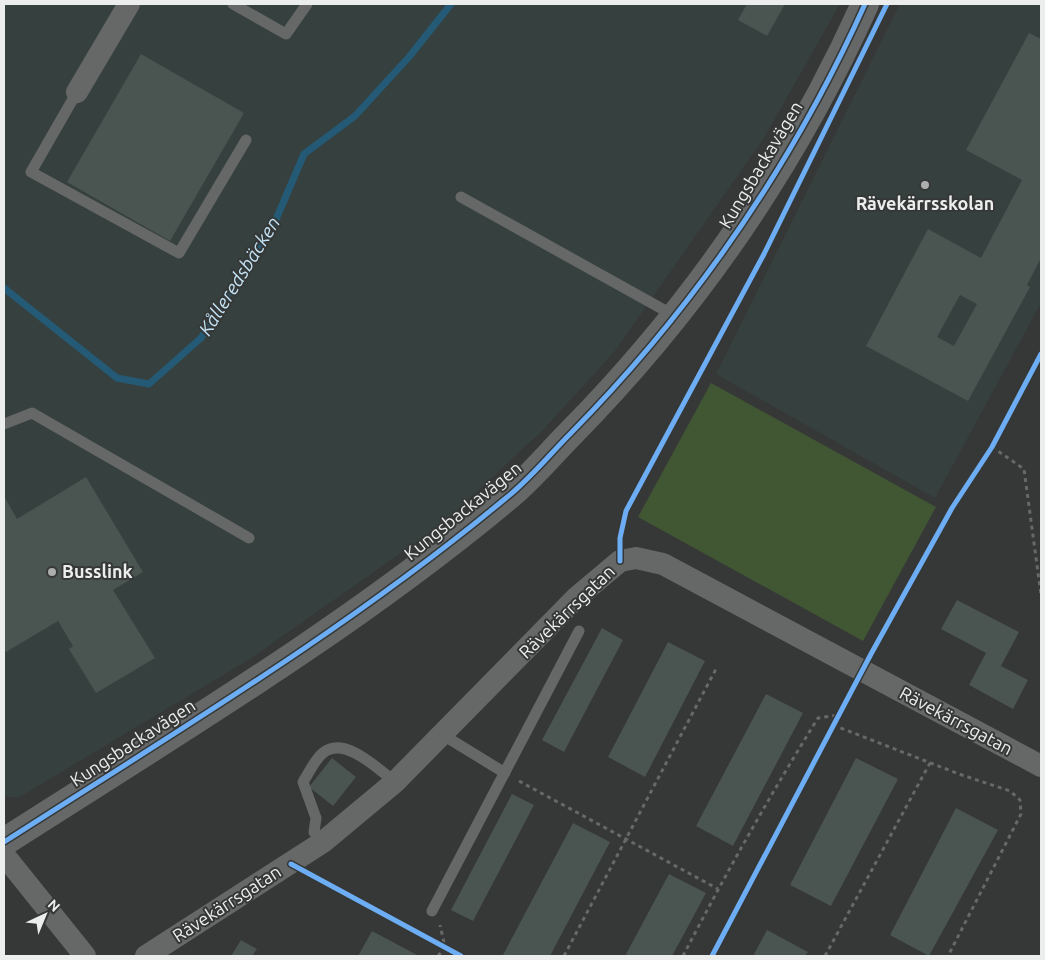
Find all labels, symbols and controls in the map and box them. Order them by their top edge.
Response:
street label: Kungsbackavägen [714,97,806,232]
marker: Rävekärrsskolan [919,179,931,191]
place label: Rävekärrsskolan [856,193,994,213]
water label: Kålleredsbäcken [194,213,284,339]
street label: Kungsbackavägen [400,457,525,564]
place label: Busslink [62,561,133,581]
street label: Rävekärrsgatan [514,561,618,662]
marker: Busslink [46,566,58,578]
street label: Rävekärrsgatan [897,682,1016,758]
street label: Kungsbackavägen [66,694,199,790]
street label: Rävekärrsgatan [169,861,284,946]
north arrow [20,890,70,940]
text: N [45,896,63,915]

